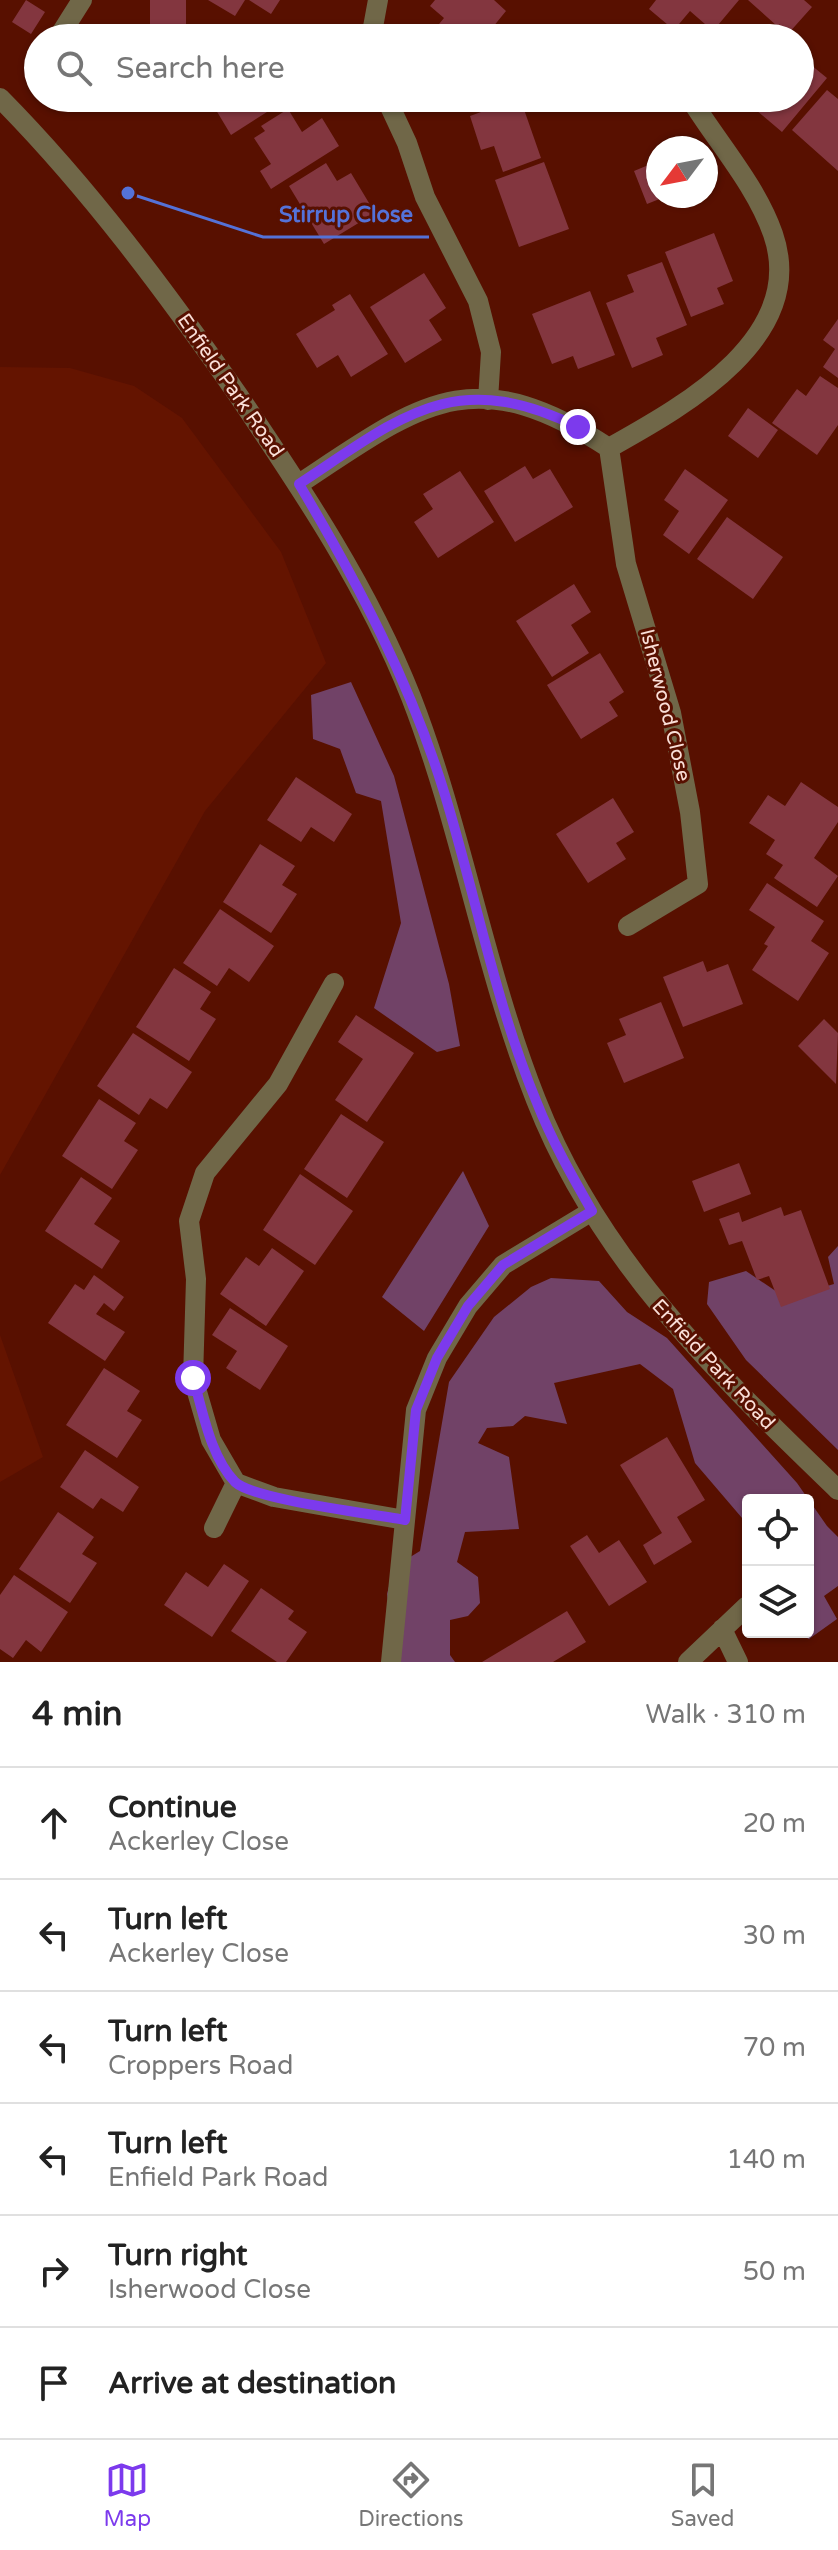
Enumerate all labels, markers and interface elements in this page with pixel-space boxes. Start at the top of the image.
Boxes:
search box [24,24,814,112]
icon: search [52,46,96,90]
text: Search here [116,50,285,87]
north arrow [646,136,718,208]
callout: Stirrup Close [263,191,429,237]
text: Stirrup Close [279,202,413,228]
street label: Enfield Park Road [172,309,289,462]
route end [560,409,596,445]
street label: Isherwood Close [635,627,696,784]
street label: Enfield Park Road [647,1294,780,1435]
route start [175,1360,211,1396]
map controls [742,1494,814,1638]
button: locate [742,1494,814,1566]
button: layers [742,1566,814,1638]
text: 4 min [32,1694,123,1735]
text: Walk · 310 m [646,1699,806,1730]
text: Continue [108,1789,237,1826]
icon: ahead [32,1801,76,1845]
text: 20 m [743,1808,806,1839]
text: Ackerley Close [108,1826,289,1857]
text: Turn left [108,1901,227,1938]
icon: left [32,1913,76,1957]
text: 30 m [743,1920,806,1951]
text: Ackerley Close [108,1938,289,1969]
text: Turn left [108,2013,227,2050]
icon: left [32,2025,76,2069]
text: 70 m [743,2032,806,2063]
text: Croppers Road [108,2050,293,2081]
text: Turn left [108,2125,227,2162]
icon: left [32,2137,76,2181]
text: 140 m [726,2144,806,2175]
text: Enfield Park Road [108,2162,328,2193]
text: Turn right [108,2237,248,2274]
icon: right [32,2249,76,2293]
text: 50 m [743,2256,806,2287]
text: Isherwood Close [108,2274,311,2305]
icon: arrive [32,2361,76,2405]
text: Arrive at destination [108,2365,396,2402]
tab: Map [104,2458,151,2532]
tab: Directions [358,2458,464,2532]
tab: Saved [671,2458,734,2532]

